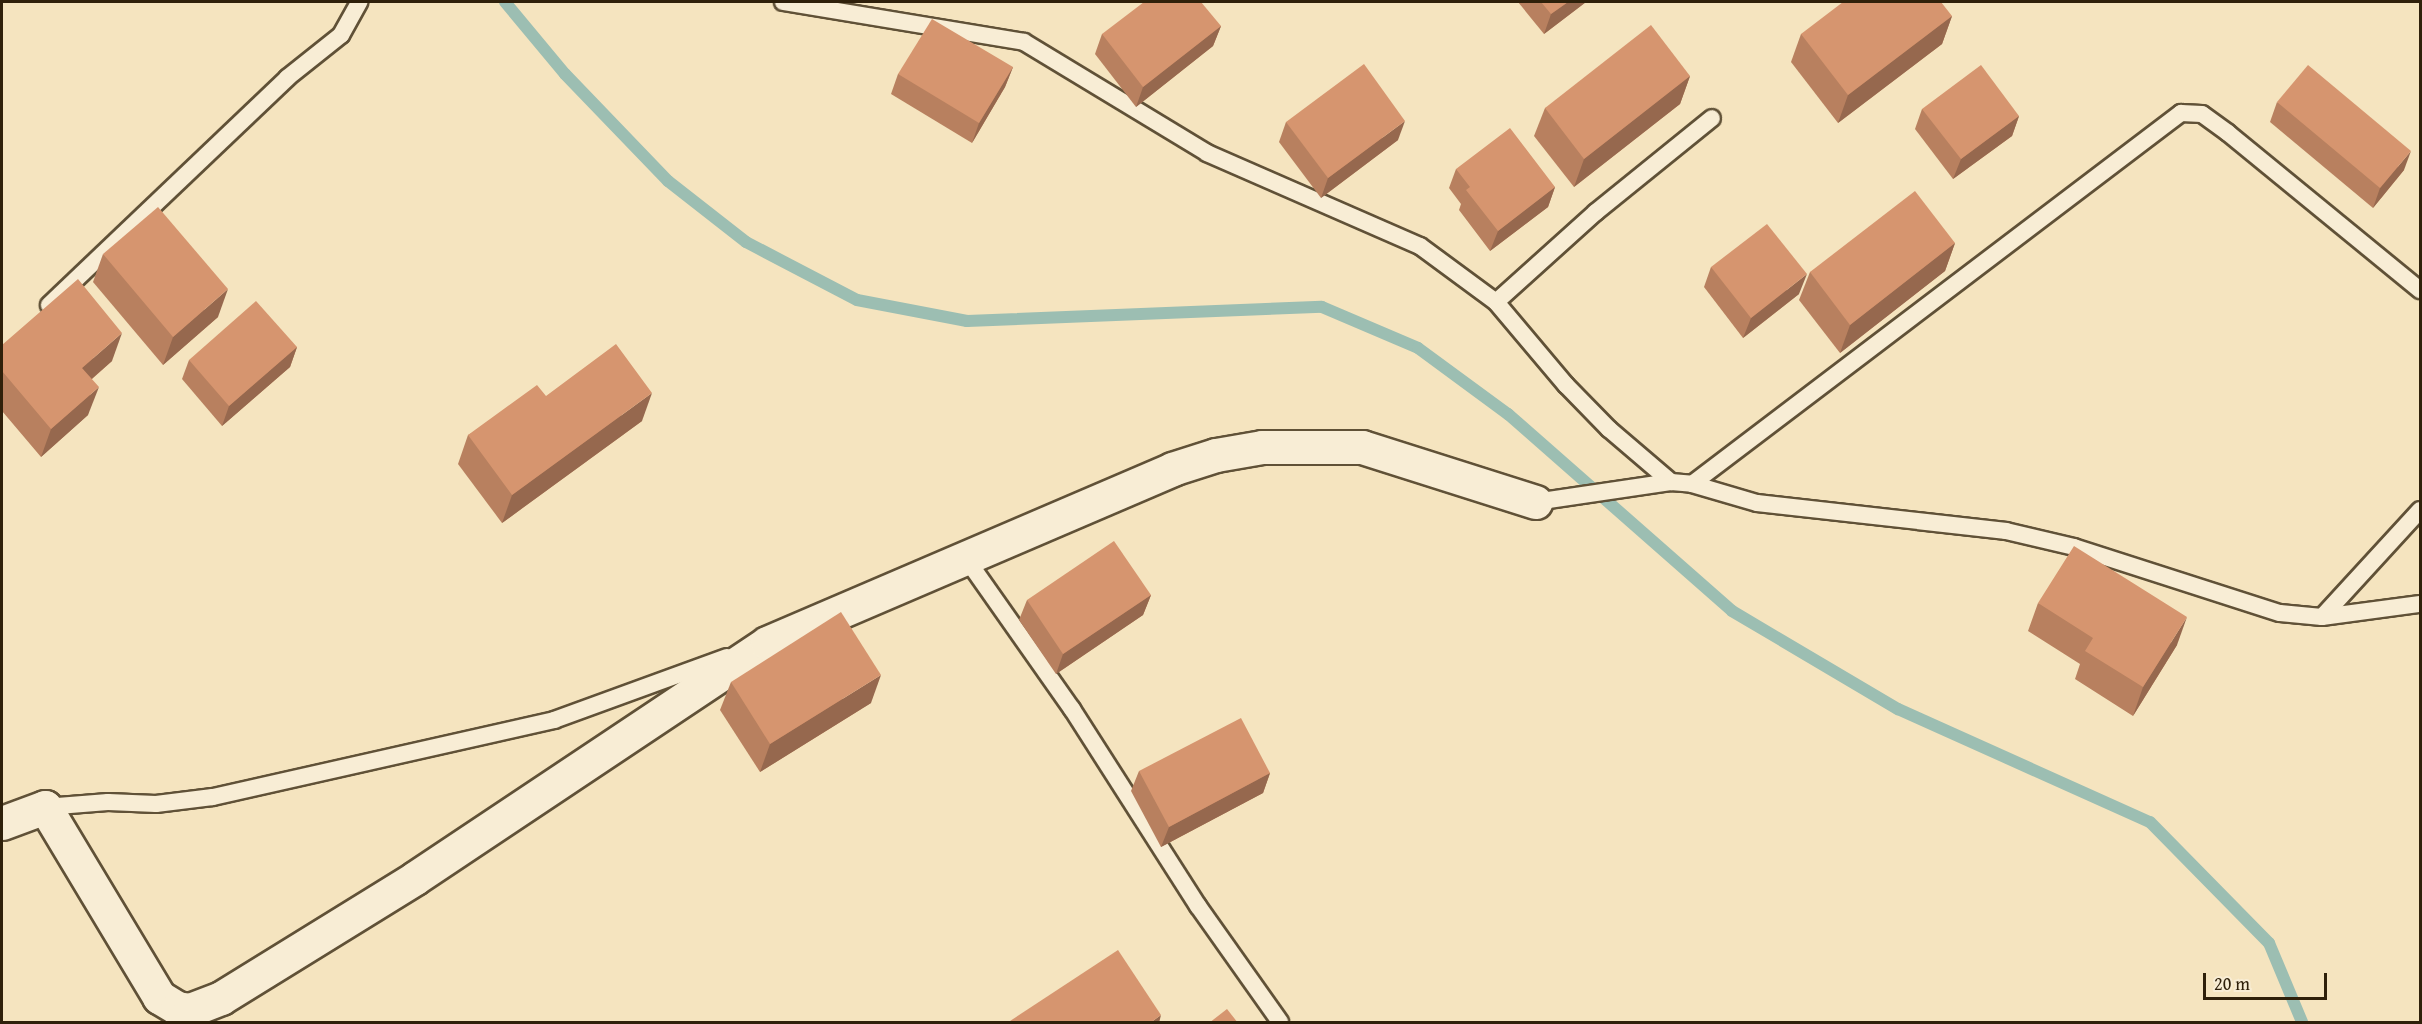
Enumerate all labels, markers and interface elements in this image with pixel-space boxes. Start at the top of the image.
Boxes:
scale bar [2206,961,2330,999]
text: 20 m [2214,970,2250,997]

